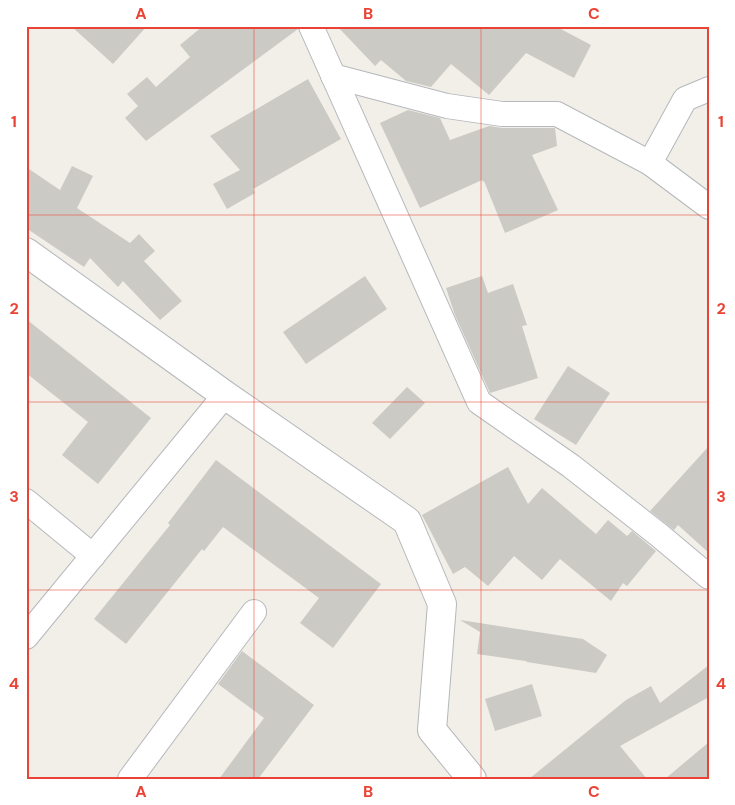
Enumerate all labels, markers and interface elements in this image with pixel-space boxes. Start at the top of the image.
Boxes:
text: A [135,3,147,24]
text: B [363,3,373,24]
text: C [588,3,600,24]
text: 1 [11,111,17,132]
text: 1 [718,111,724,132]
text: 2 [9,298,19,319]
text: 2 [716,298,726,319]
text: 3 [9,486,19,507]
text: 3 [716,486,726,507]
text: 4 [9,673,19,694]
text: 4 [716,673,726,694]
text: A [135,781,147,802]
text: B [363,781,373,802]
text: C [588,781,600,802]

